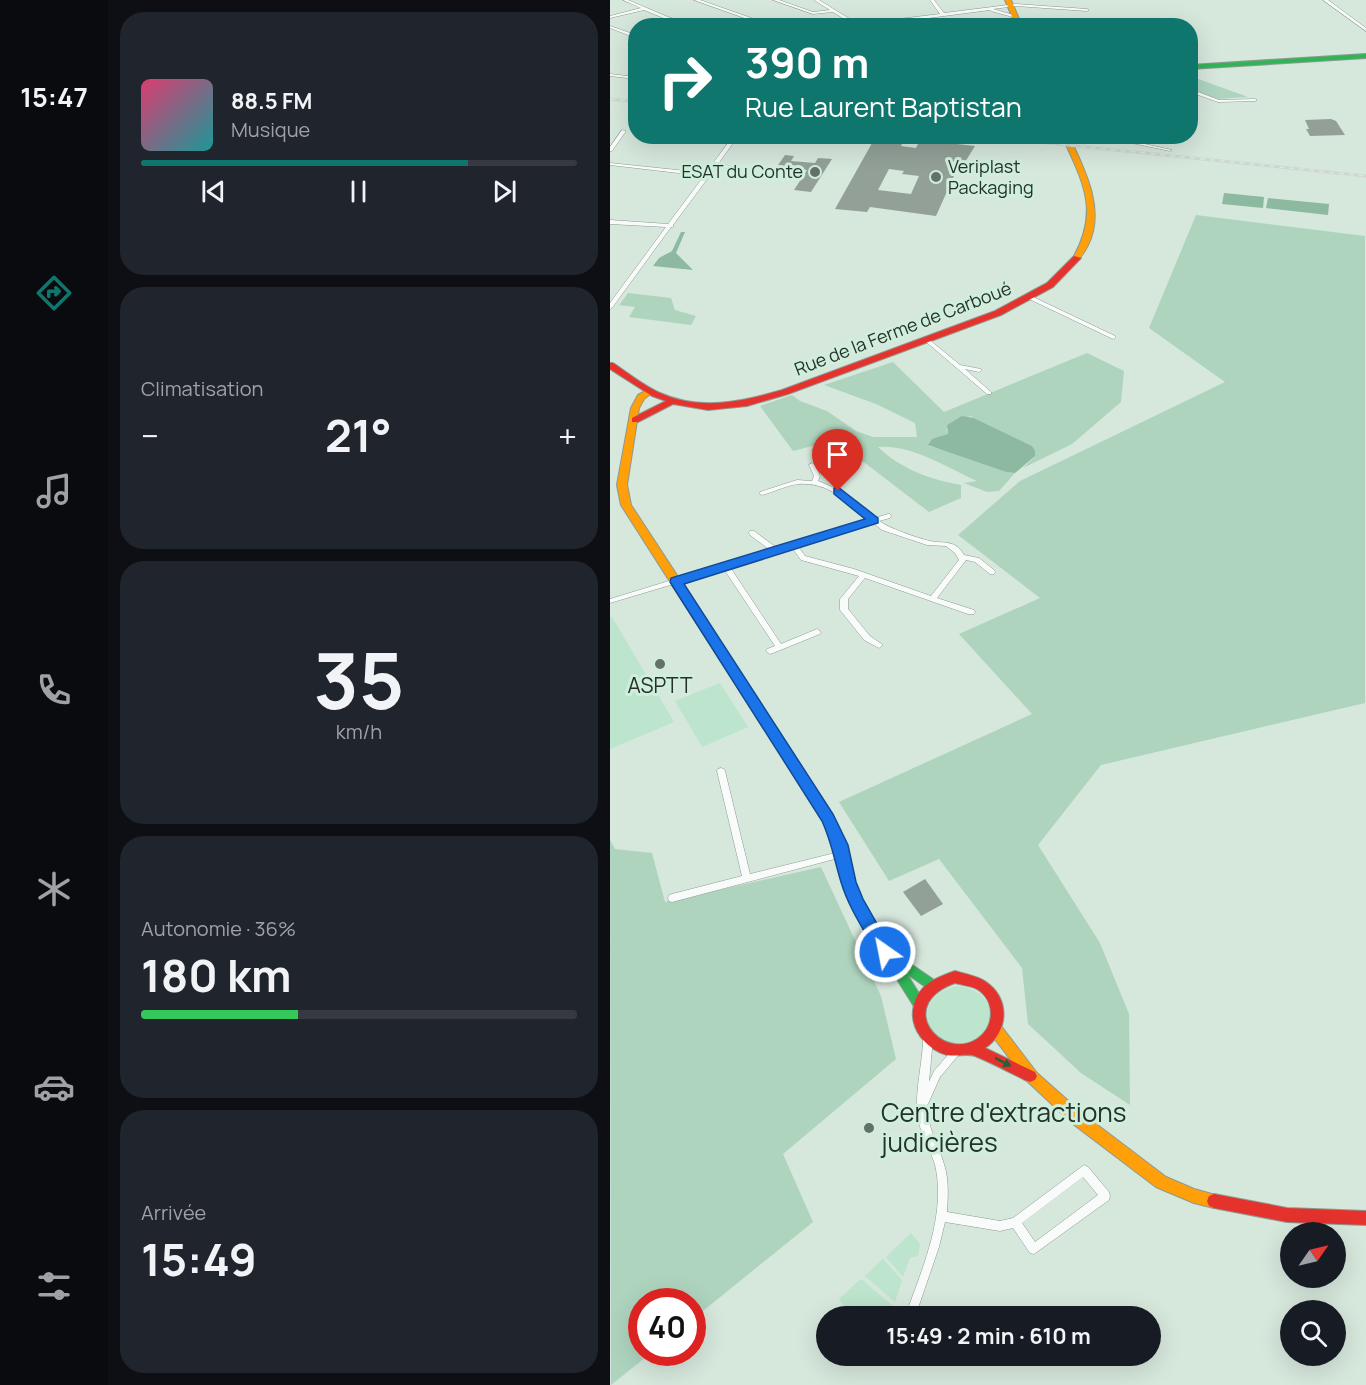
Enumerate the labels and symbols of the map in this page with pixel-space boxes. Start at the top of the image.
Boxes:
place label: Veriplast Packaging [948,154,1034,199]
place label: ESAT du Conte [681,159,803,183]
marker: ESAT du Conte [808,165,822,179]
marker: Veriplast Packaging [929,170,943,184]
street label: Rue de la Ferme de Carboué [791,276,1015,381]
pin [812,429,863,491]
marker: ASPTT [653,657,667,671]
place label: ASPTT [628,671,693,699]
position arrow [853,920,917,984]
one-way arrow [995,1057,1012,1067]
place label: Centre d'extractions judicières [880,1094,1126,1160]
marker: Centre d'extractions judicières [862,1121,876,1135]
north arrow [1280,1222,1346,1288]
speed limit sign: 40 [628,1288,706,1366]

